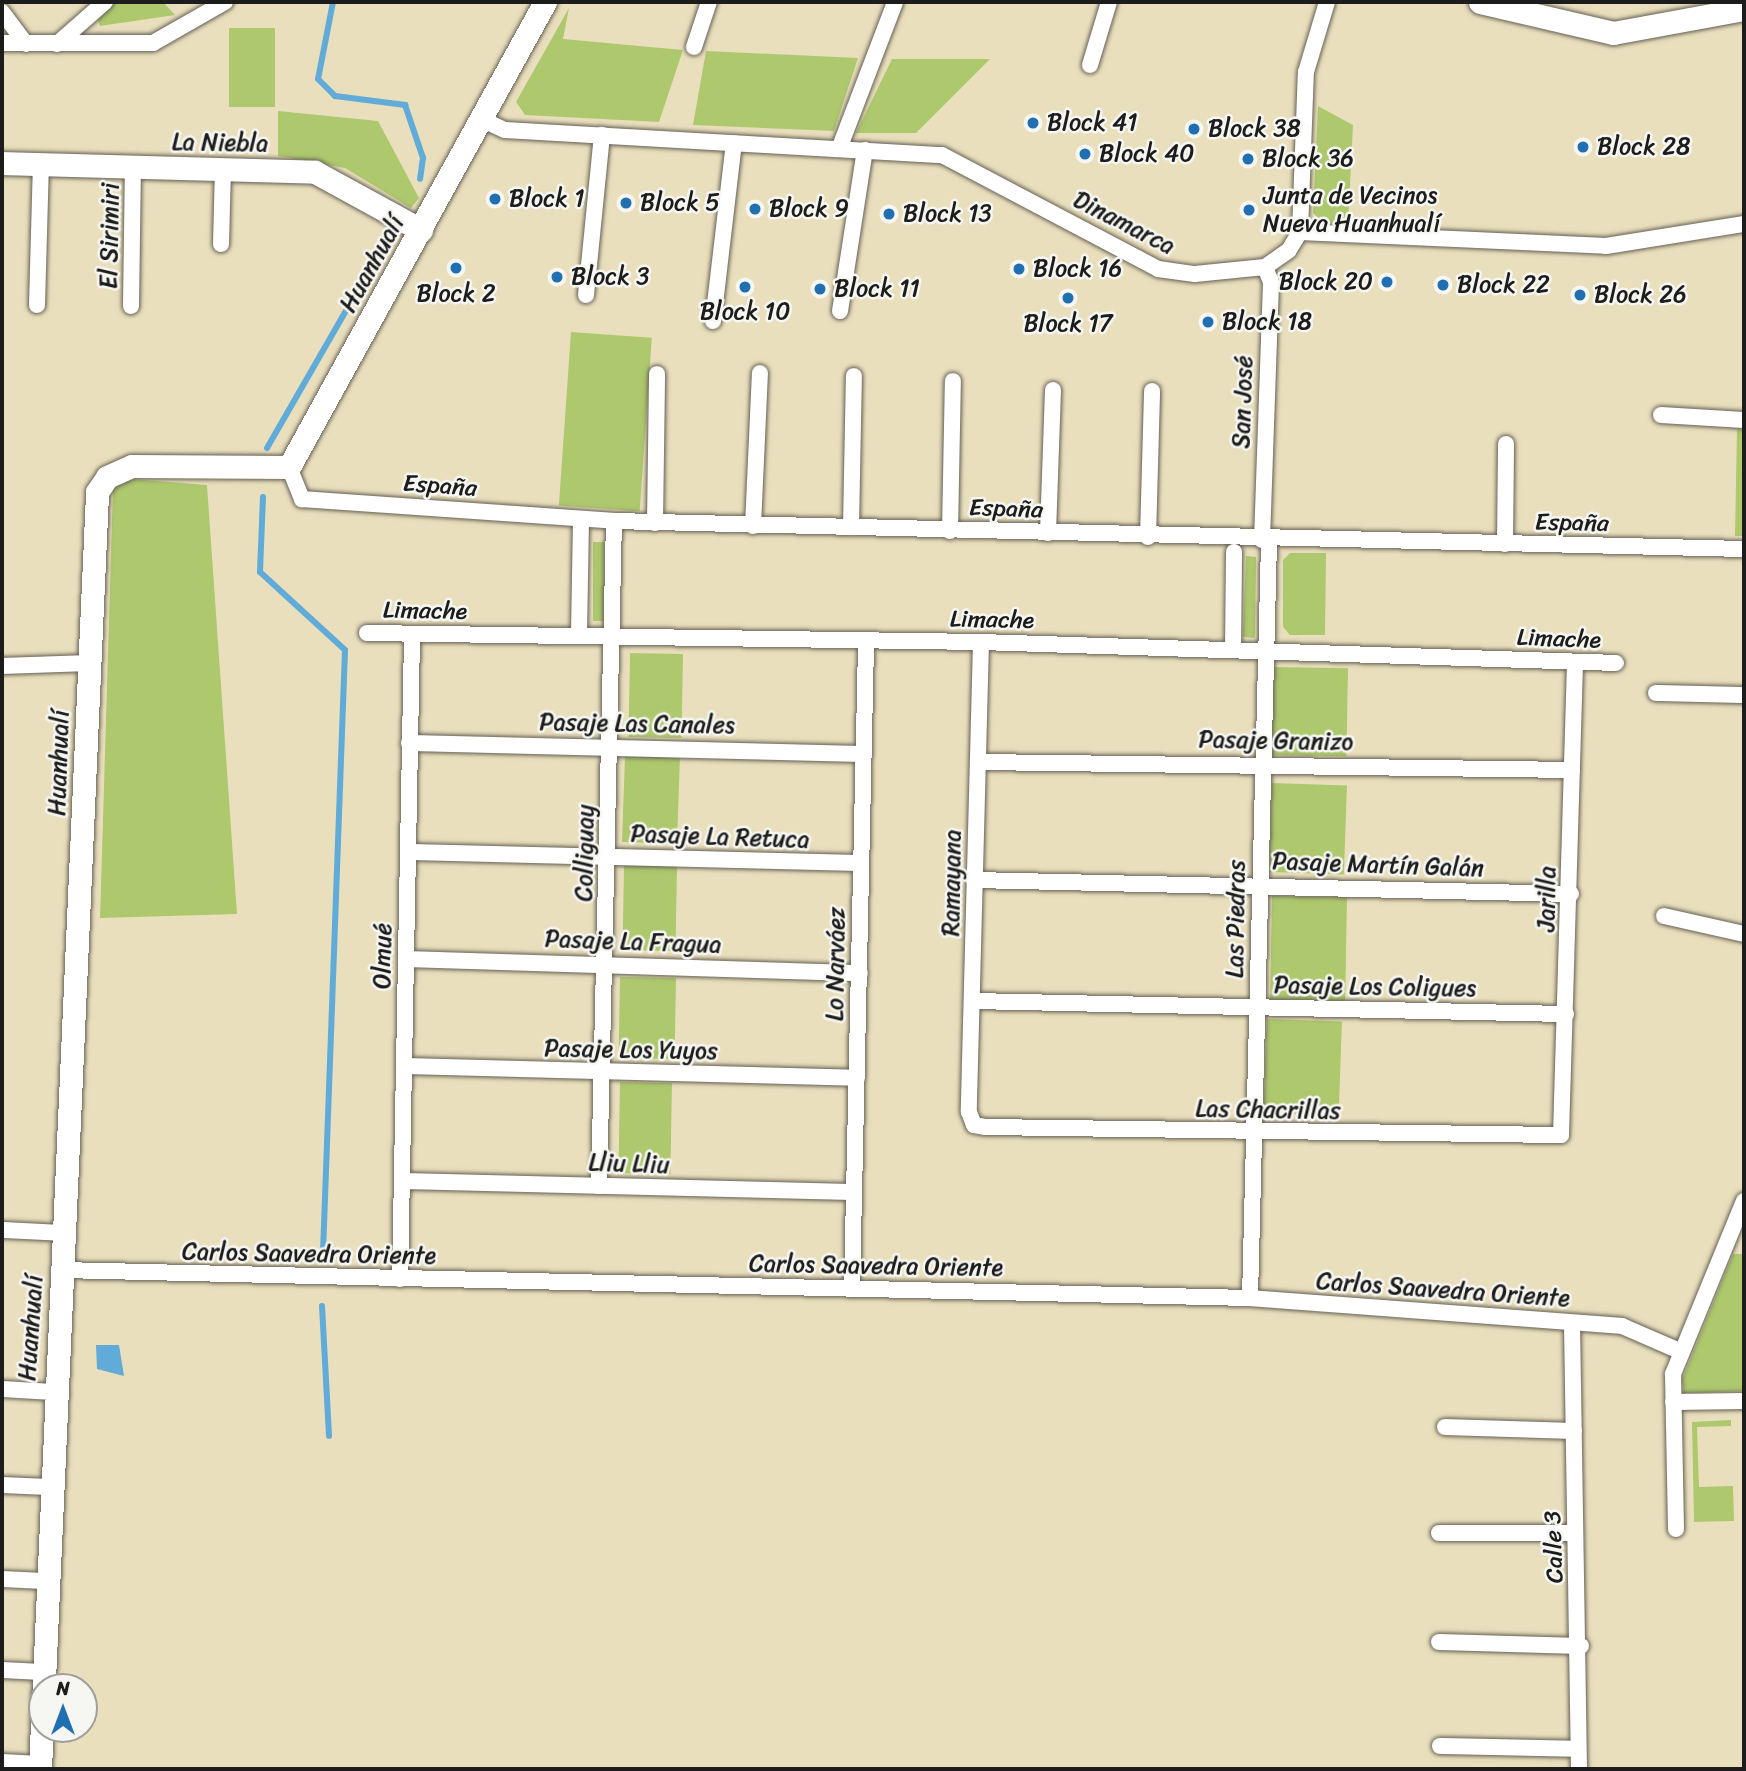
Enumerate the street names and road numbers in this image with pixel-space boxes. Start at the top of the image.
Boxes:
street label: La Niebla [171,128,269,158]
street label: El Sirimiri [95,183,125,289]
street label: Dinamarca [1068,185,1180,261]
street label: Huanhualí [334,211,410,317]
street label: San José [1227,355,1259,449]
street label: España [402,469,478,503]
street label: España [968,493,1044,525]
street label: España [1535,508,1609,538]
street label: Limache [383,596,467,626]
street label: Limache [950,605,1034,635]
street label: Limache [1516,623,1602,655]
street label: Pasaje Las Canales [539,708,735,740]
street label: Huanhualí [43,710,75,816]
street label: Pasaje Granizo [1198,725,1354,757]
street label: Colliguay [570,804,600,902]
street label: Pasaje La Retuca [630,819,810,855]
street label: Ramayana [937,829,967,937]
street label: Pasaje Martín Galán [1272,847,1484,883]
street label: Las Piedras [1221,860,1251,978]
street label: Jarilla [1532,866,1562,932]
street label: Lo Narváez [821,906,851,1022]
street label: Olmué [368,923,398,989]
street label: Pasaje La Fragua [544,925,722,959]
street label: Pasaje Los Coligues [1273,971,1477,1003]
street label: Pasaje Los Yuyos [543,1034,719,1066]
street label: Las Chacrillas [1196,1094,1340,1126]
street label: Lliu Lliu [588,1148,670,1180]
street label: Carlos Saavedra Oriente [182,1237,436,1271]
street label: Carlos Saavedra Oriente [749,1249,1003,1283]
street label: Carlos Saavedra Oriente [1316,1267,1570,1313]
street label: Huanhualí [13,1274,49,1382]
street label: Calle 3 [1538,1510,1570,1584]

